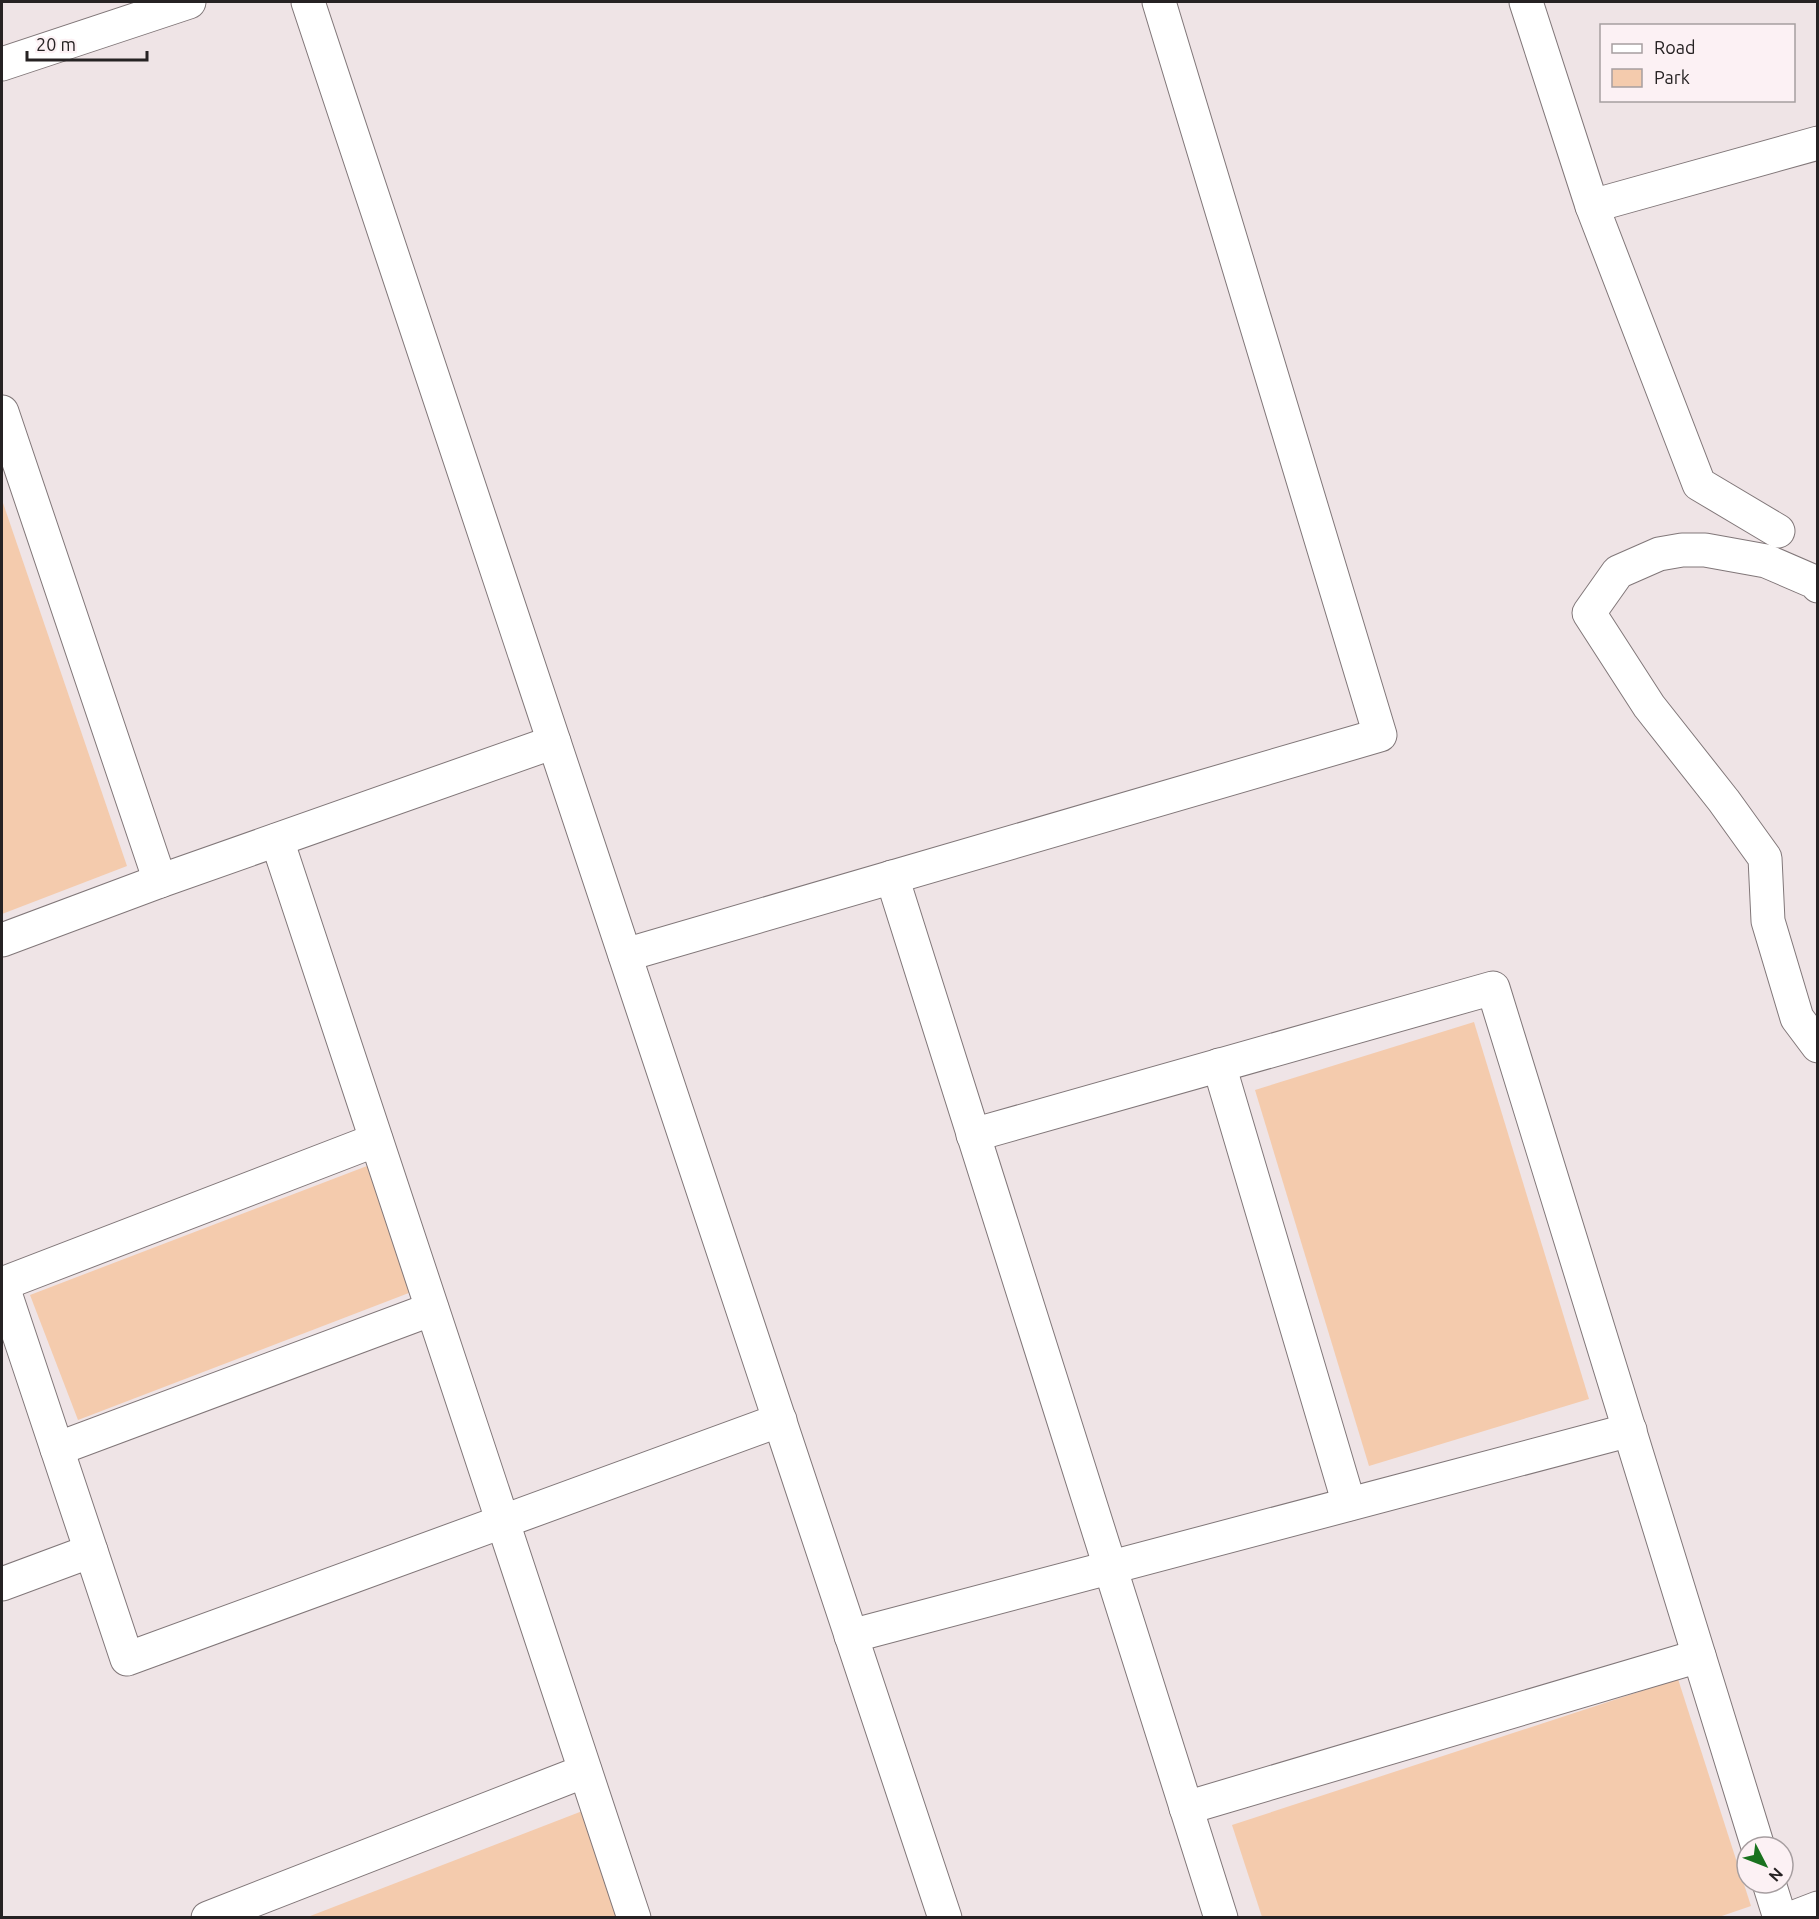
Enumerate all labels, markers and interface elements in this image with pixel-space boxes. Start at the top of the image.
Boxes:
scale bar [27,24,147,62]
legend [1600,24,1795,102]
text: 20 m [36,34,76,54]
text: Road [1654,37,1696,57]
text: Park [1654,67,1690,87]
north arrow [1735,1835,1795,1895]
text: N [1765,1865,1787,1885]

